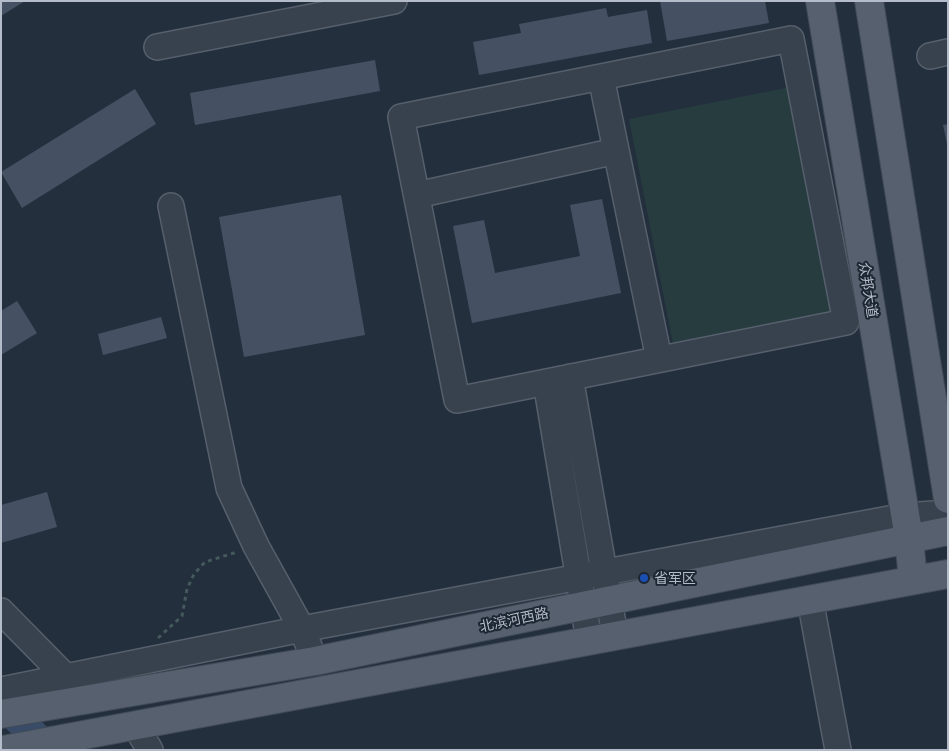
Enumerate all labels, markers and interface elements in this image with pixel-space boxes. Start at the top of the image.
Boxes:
street label: 众邦大道 [855,261,881,319]
place label: 省军区 [654,570,696,586]
marker: 省军区 [638,572,650,584]
street label: 北滨河西路 [478,605,550,635]

